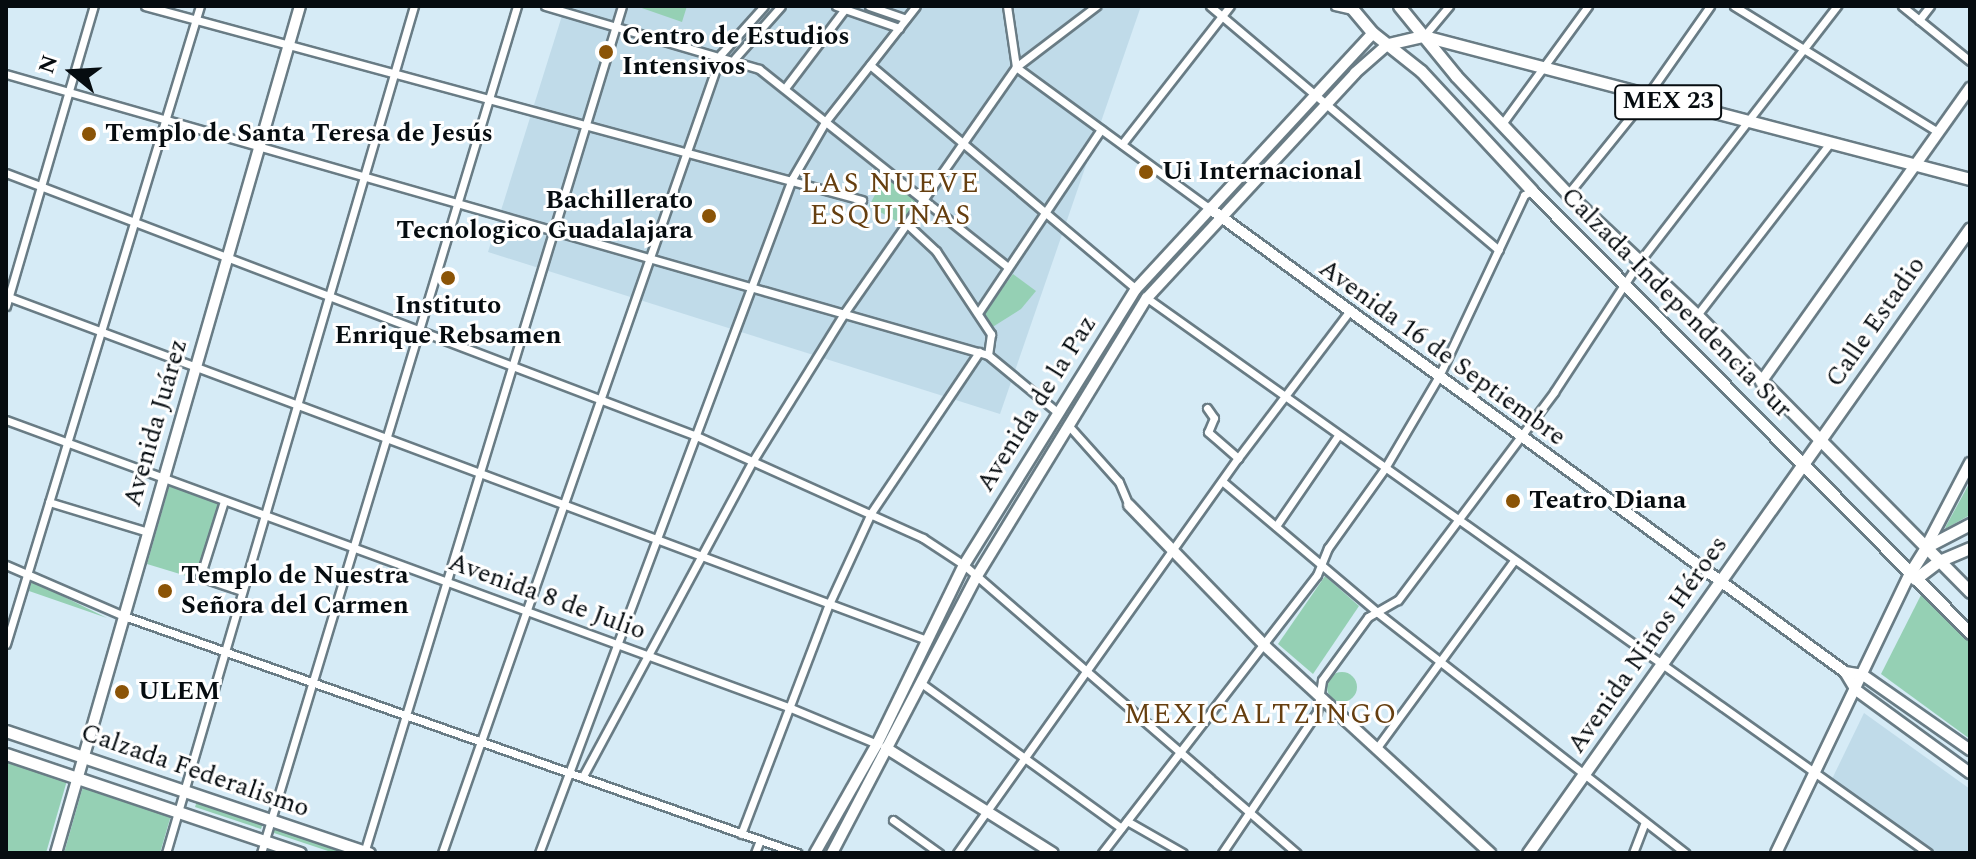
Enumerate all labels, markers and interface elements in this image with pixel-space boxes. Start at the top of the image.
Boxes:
place label: Centro de Estudios Intensivos [622,21,850,82]
north arrow [32,32,112,112]
marker: Centro de Estudios Intensivos [597,43,615,61]
text: N [30,51,67,78]
road number: MEX 23 [1614,82,1722,122]
place label: Templo de Santa Teresa de Jesús [105,118,493,150]
marker: Templo de Santa Teresa de Jesús [80,125,98,143]
place label: Ui Internacional [1162,156,1362,188]
marker: Ui Internacional [1137,163,1155,181]
district label: LAS NUEVE ESQUINAS [801,167,981,233]
street label: Calzada Independencia Sur [1554,181,1798,425]
place label: Bachillerato Tecnologico Guadalajara [396,185,693,246]
marker: Bachillerato Tecnologico Guadalajara [700,207,718,225]
street label: Calle Estadio [1820,251,1932,393]
street label: Avenida 16 de Septiembre [1312,253,1572,453]
marker: Instituto Enrique Rebsamen [439,269,457,287]
place label: Instituto Enrique Rebsamen [334,290,562,352]
street label: Avenida de la Paz [970,310,1104,498]
street label: Avenida Juárez [117,336,195,510]
place label: Teatro Diana [1529,485,1686,517]
marker: Teatro Diana [1504,492,1522,510]
street label: Avenida Niños Héroes [1561,530,1735,760]
street label: Avenida 8 de Julio [444,547,650,647]
place label: Templo de Nuestra Señora del Carmen [181,560,409,622]
marker: Templo de Nuestra Señora del Carmen [156,582,174,600]
place label: ULEM [138,676,220,708]
marker: ULEM [113,683,131,701]
district label: MEXICALTZINGO [1124,698,1398,732]
street label: Calzada Federalismo [77,717,313,825]

